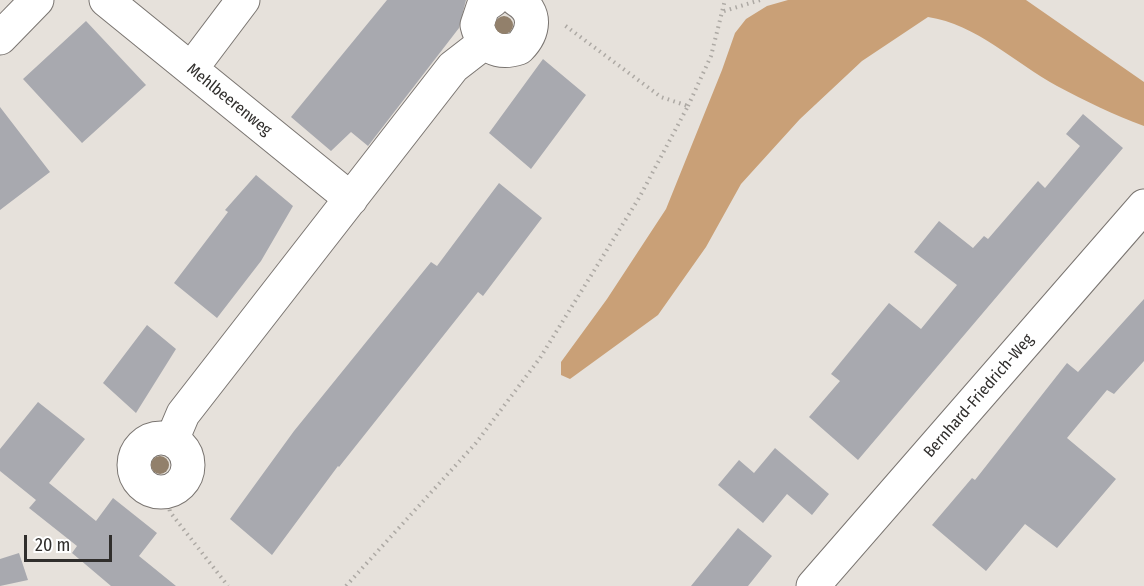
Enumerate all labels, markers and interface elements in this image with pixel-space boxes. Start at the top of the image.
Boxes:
street label: Mehlbeerenweg [183,60,275,140]
street label: Bernhard-Friedrich-Weg [920,330,1038,462]
scale bar [27,523,116,561]
text: 20 m [35,534,70,556]

